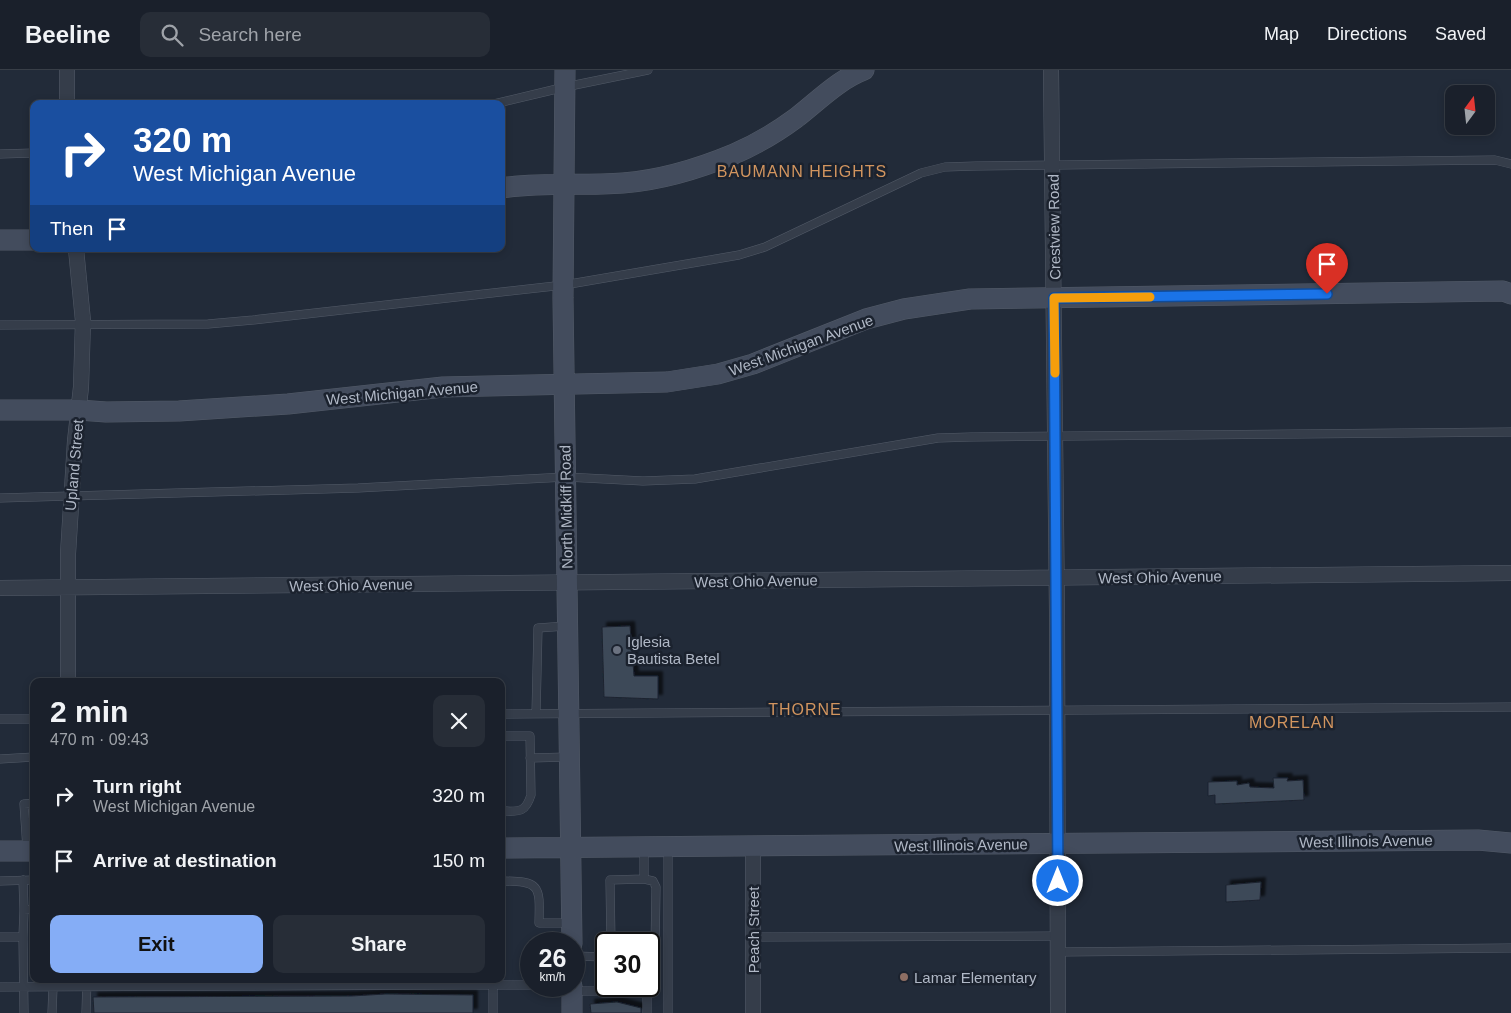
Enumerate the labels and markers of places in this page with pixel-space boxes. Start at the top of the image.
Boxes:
pin [1306,243,1348,294]
place label: Iglesia Bautista Betel [627,633,720,667]
marker: Iglesia Bautista Betel [611,644,623,656]
place label: Lamar Elementary [914,969,1037,986]
marker: Lamar Elementary [898,971,910,983]

